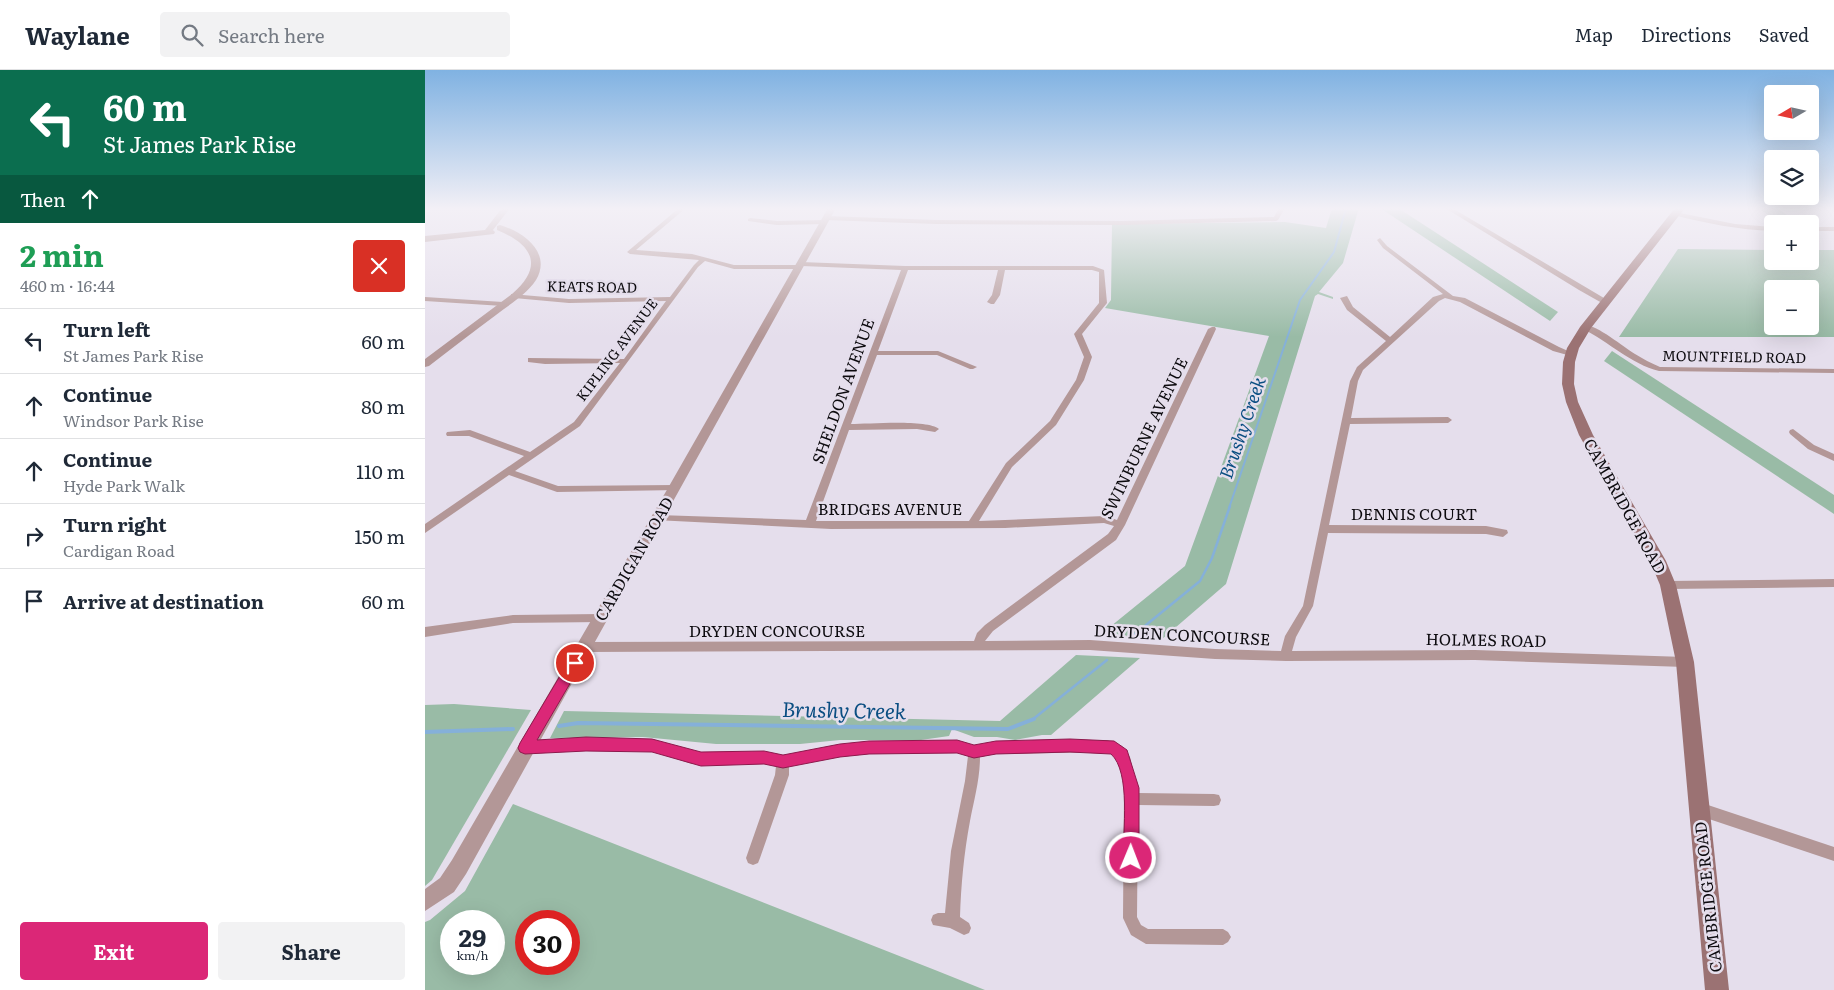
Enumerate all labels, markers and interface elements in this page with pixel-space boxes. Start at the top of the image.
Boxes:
search box [160,12,510,57]
text: Waylane [25,17,130,52]
icon: search [178,21,206,49]
text: Search here [218,21,325,49]
text: Map [1575,21,1613,48]
text: Directions [1641,21,1731,48]
text: Saved [1759,21,1809,48]
text: 60 m [103,80,187,132]
north arrow [1764,85,1819,140]
map controls [1764,85,1819,335]
icon: left [20,90,85,155]
text: St James Park Rise [103,127,296,160]
button: layers [1764,150,1819,205]
text: Then [20,185,66,213]
icon: ahead [76,185,104,213]
button: + [1764,215,1819,270]
text: 2 min [20,232,104,276]
button: close [353,240,405,292]
text: 460 m · 16:44 [20,273,115,297]
street label: KEATS ROAD [547,275,638,297]
button: − [1764,280,1819,335]
street label: KIPLING AVENUE [571,294,662,405]
text: Turn left [63,315,150,343]
street label: SHELDON AVENUE [805,315,879,467]
icon: left [20,327,48,355]
text: 60 m [362,327,405,355]
text: St James Park Rise [63,343,203,367]
street label: MOUNTFIELD ROAD [1662,345,1806,367]
street label: SWINBURNE AVENUE [1093,353,1193,522]
water label: Brushy Creek [1211,373,1272,482]
text: Continue [63,380,152,408]
icon: ahead [20,392,48,420]
text: 80 m [361,392,405,420]
text: Windsor Park Rise [63,408,204,432]
street label: CAMBRIDGE ROAD [1579,433,1673,578]
text: Continue [63,445,152,473]
icon: ahead [20,457,48,485]
text: 110 m [356,457,405,485]
text: Hyde Park Walk [63,473,185,497]
street label: CARDIGAN ROAD [588,492,678,625]
street label: BRIDGES AVENUE [818,496,962,520]
street label: DENNIS COURT [1351,501,1478,525]
text: Turn right [63,510,167,538]
icon: right [20,522,48,550]
text: 150 m [354,522,405,550]
text: Cardigan Road [63,538,175,562]
icon: arrive [20,587,48,615]
text: Arrive at destination [63,587,264,615]
text: 60 m [362,587,405,615]
street label: DRYDEN CONCOURSE [1093,617,1271,651]
street label: DRYDEN CONCOURSE [689,618,865,642]
street label: HOLMES ROAD [1425,626,1547,652]
pin [554,642,596,684]
icon: arrive [561,649,589,677]
water label: Brushy Creek [782,692,907,725]
street label: CAMBRIDGE ROAD [1687,821,1727,974]
position arrow [1104,831,1156,883]
speed limit sign: 30 [515,910,580,975]
text: 29 [459,918,486,955]
button: Exit [20,922,208,980]
button: Share [218,922,405,980]
text: km/h [457,946,488,964]

